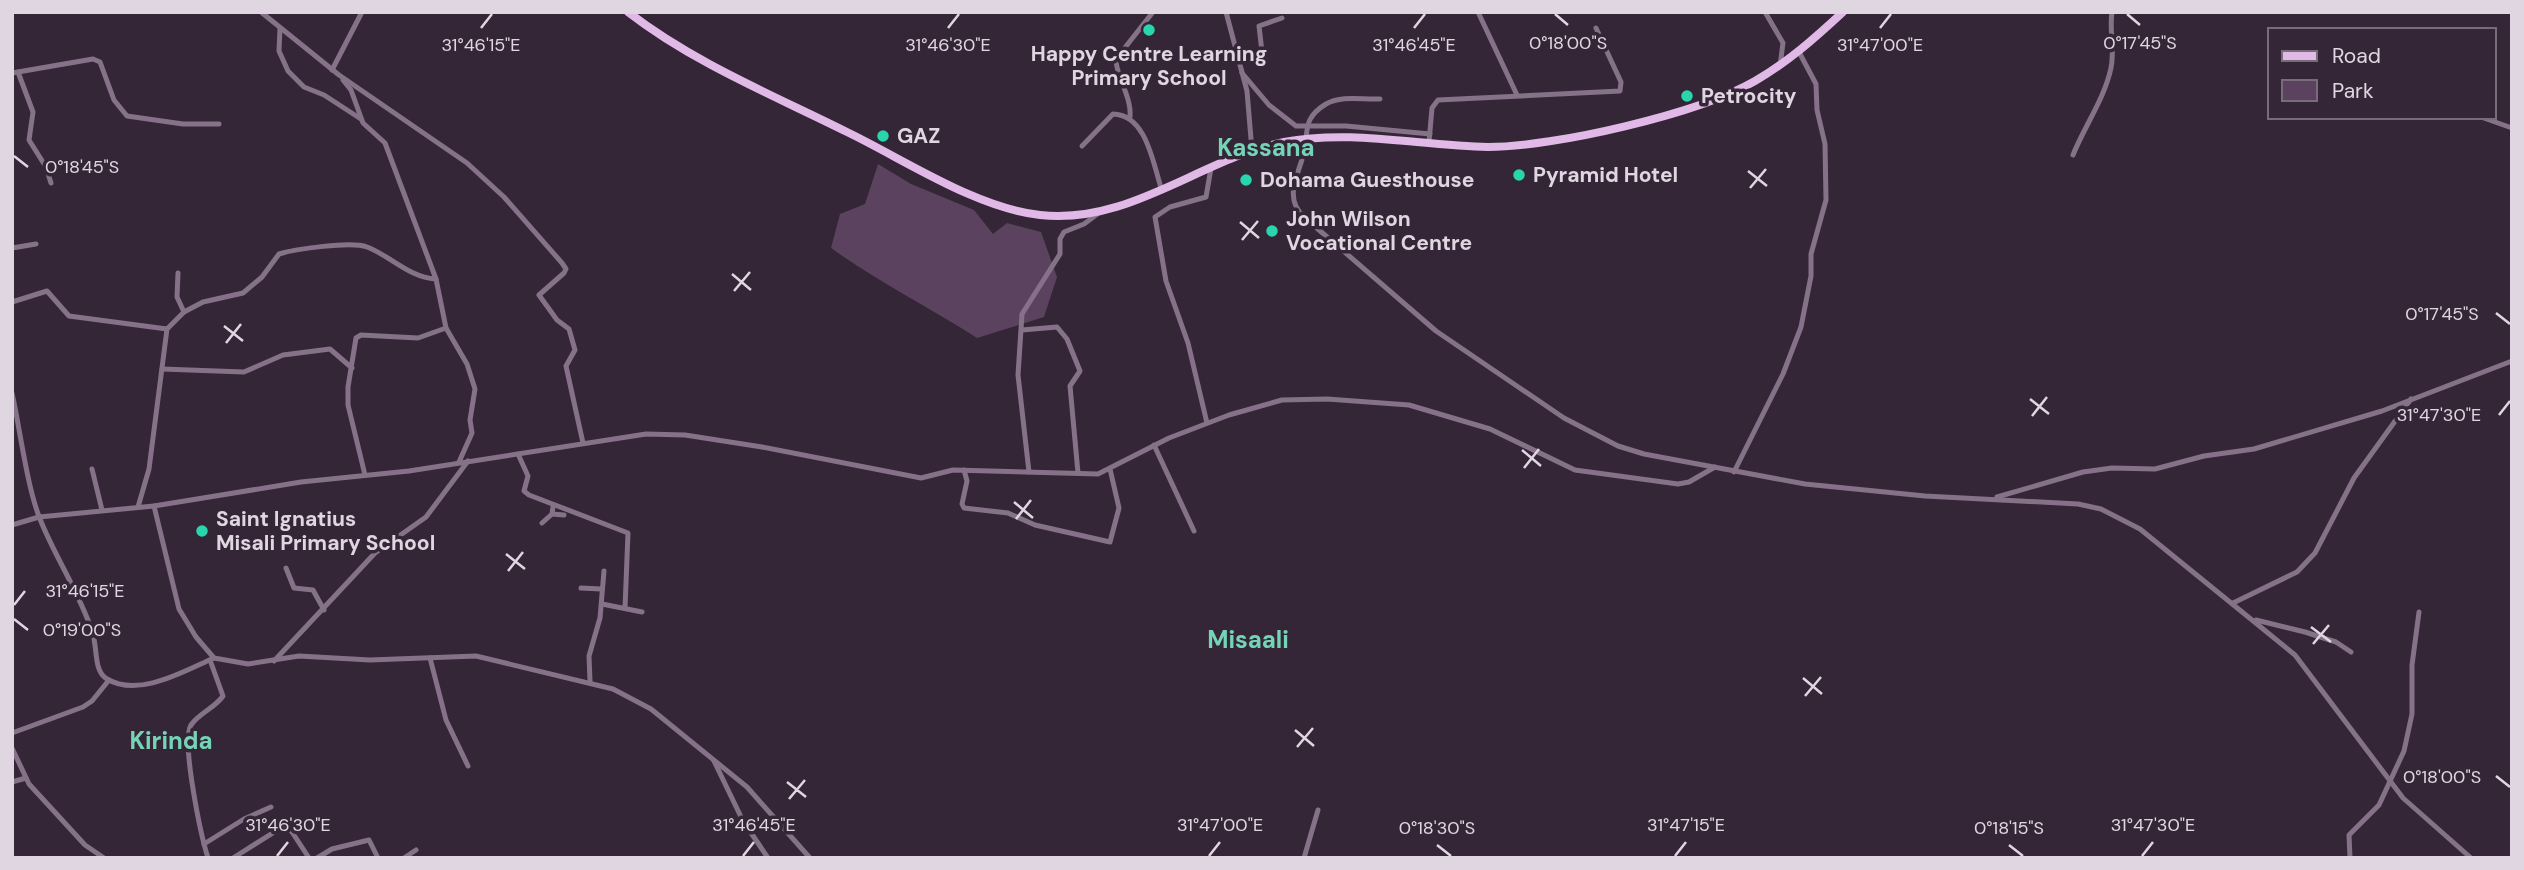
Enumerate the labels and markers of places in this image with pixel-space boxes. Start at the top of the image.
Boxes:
marker: Happy Centre Learning Primary School [1141,22,1157,38]
place label: Happy Centre Learning Primary School [1031,40,1267,92]
place label: Petrocity [1701,82,1797,110]
marker: Petrocity [1679,88,1695,104]
place label: GAZ [897,122,940,150]
marker: GAZ [875,128,891,144]
place label: Pyramid Hotel [1533,161,1678,189]
place label: Dohama Guesthouse [1260,166,1474,194]
marker: Pyramid Hotel [1511,167,1527,183]
marker: Dohama Guesthouse [1238,172,1254,188]
place label: John Wilson Vocational Centre [1286,205,1472,257]
marker: John Wilson Vocational Centre [1264,223,1280,239]
place label: Saint Ignatius Misali Primary School [216,505,435,557]
marker: Saint Ignatius Misali Primary School [194,523,210,539]

